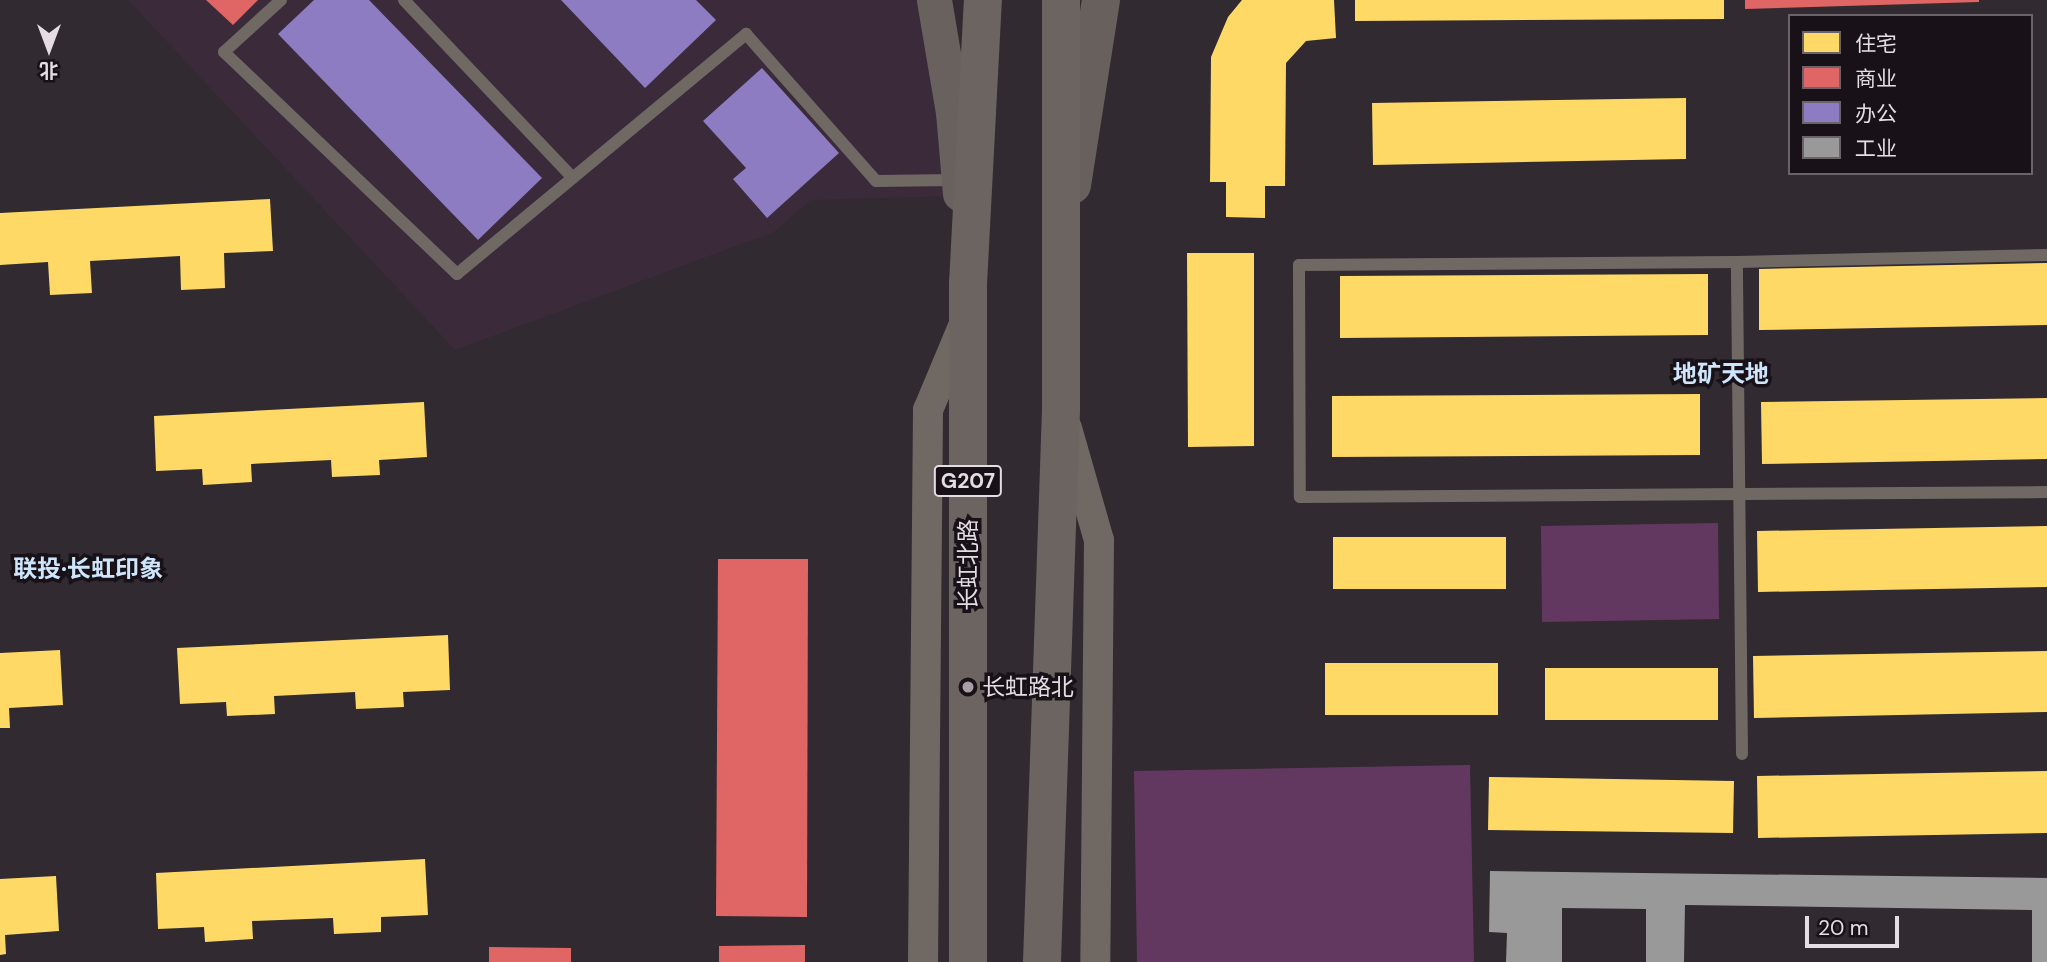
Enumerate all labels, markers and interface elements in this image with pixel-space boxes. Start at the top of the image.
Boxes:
north arrow [14,14,84,84]
legend [1788,14,2033,175]
text: 住宅 [1855,30,1897,58]
text: 北 [40,58,59,83]
text: 商业 [1855,65,1897,93]
text: 办公 [1855,100,1897,128]
text: 工业 [1855,135,1897,163]
district label: 地矿天地 [1673,360,1769,388]
road number: G207 [933,463,1003,498]
street label: 长虹北路 [954,519,982,611]
district label: 联投·长虹印象 [13,555,163,583]
place label: 长虹路北 [982,673,1074,701]
marker: 长虹路北 [960,679,976,695]
scale bar [1809,902,1904,946]
text: 20 m [1818,914,1869,942]

